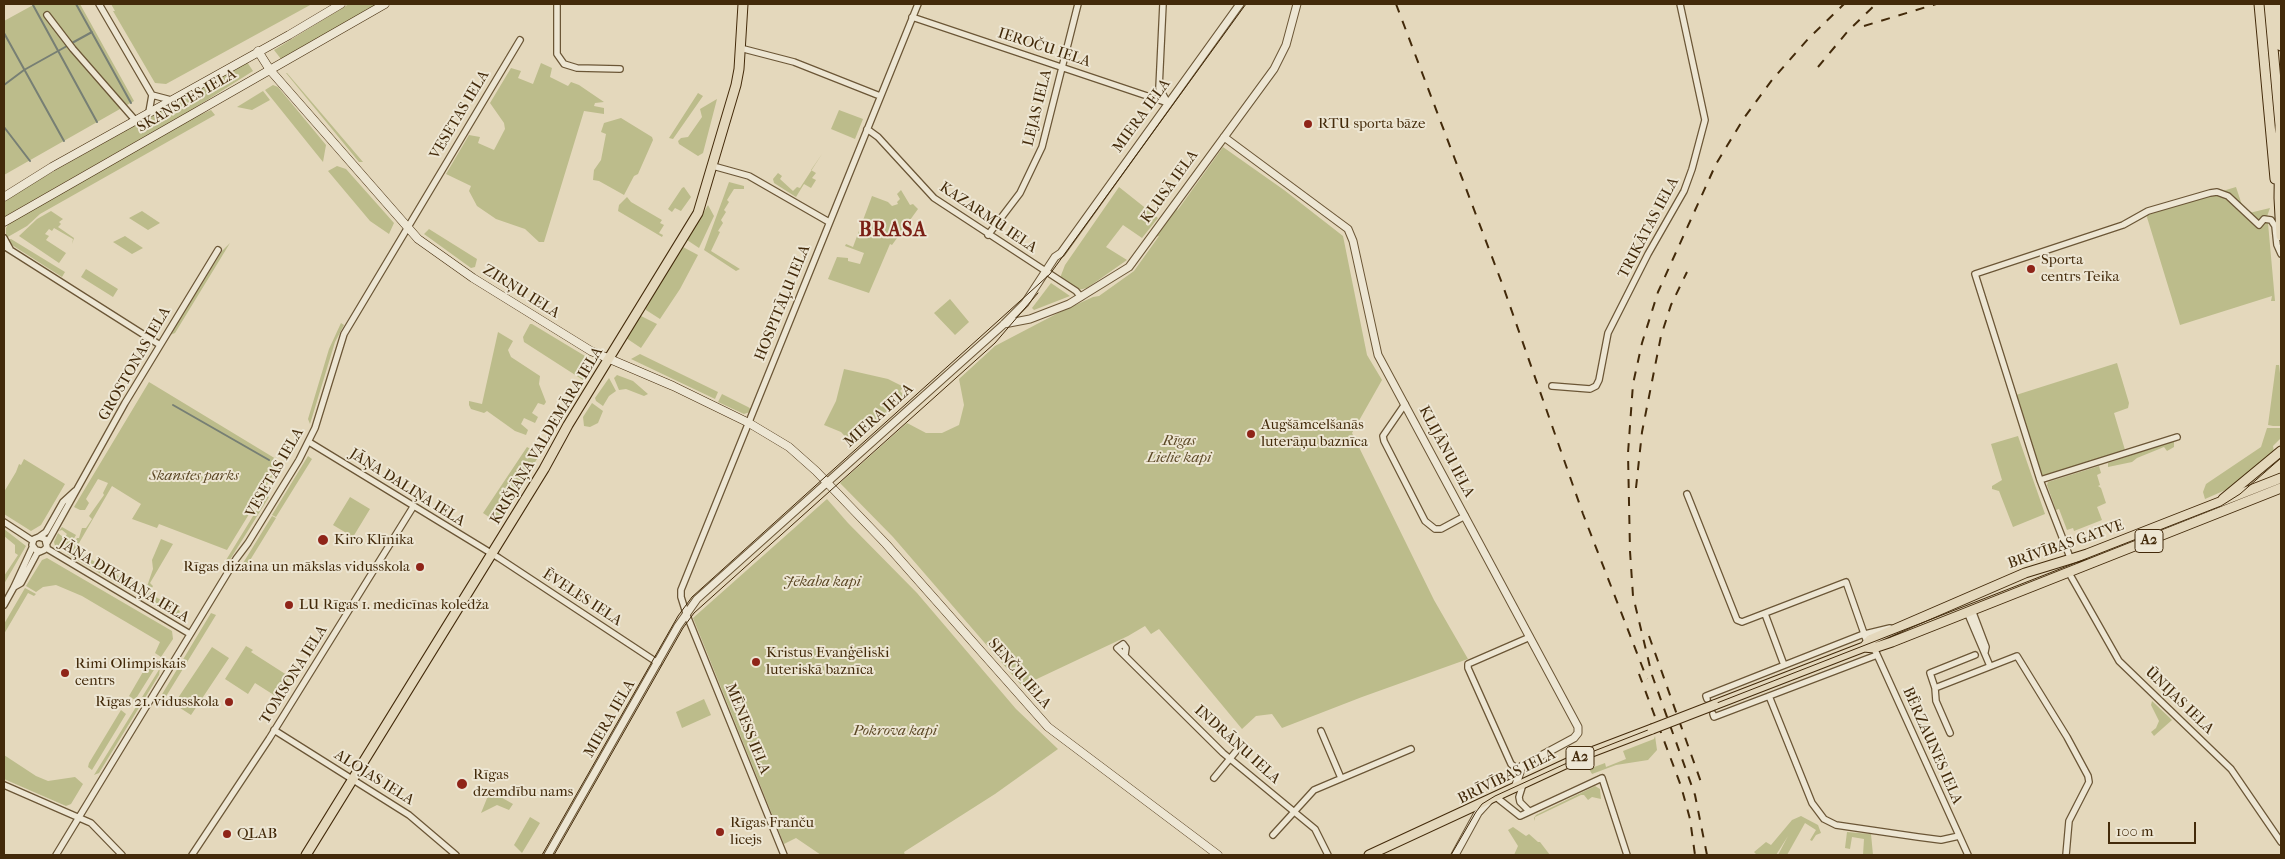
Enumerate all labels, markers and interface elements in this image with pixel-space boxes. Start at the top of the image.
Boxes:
street label: IEROČU IELA [995,25,1093,71]
street label: SKANSTES IELA [134,65,240,137]
street label: VESETAS IELA [426,67,494,163]
street label: LEJAS IELA [1020,68,1056,148]
street label: MIERA IELA [1109,76,1175,156]
place label: RTU sporta bāze [1318,115,1425,133]
marker: RTU sporta bāze [1302,118,1314,130]
street label: KLUSĀ IELA [1137,147,1203,227]
street label: TRIKĀTAS IELA [1615,175,1683,281]
street label: KAZARMU IELA [936,179,1040,257]
district label: BRASA [858,219,928,243]
street label: HOSPITĀĻU IELA [752,242,814,364]
place label: Sporta centrs Teika [2041,251,2119,286]
street label: ZIRŅU IELA [479,261,563,323]
marker: Sporta centrs Teika [2025,263,2037,275]
street label: GROSTONAS IELA [95,304,175,424]
street label: KRIŠJĀŅA VALDEMĀRA IELA [487,344,607,528]
street label: MIERA IELA [841,380,917,452]
street label: KLIJĀNU IELA [1414,403,1478,501]
place label: Augšāmcelšanās luterāņu baznīca [1261,416,1368,451]
street label: VESETAS IELA [242,425,308,521]
marker: Augšāmcelšanās luterāņu baznīca [1245,428,1257,440]
park label: Rīgas Lielie kapi [1147,432,1211,467]
street label: JĀŅA DALIŅA IELA [346,445,468,531]
park label: Skanstes parks [149,467,239,485]
street label: BRĪVĪBAS GATVE [2006,517,2126,573]
road number: A2 [2135,530,2163,552]
place label: Kiro Klīnika [334,531,414,549]
marker: Kiro Klīnika [316,533,330,547]
street label: JĀŅA DIKMAŅA IELA [56,535,192,627]
place label: Rīgas dizaina un mākslas vidusskola [183,558,410,576]
marker: Rīgas dizaina un mākslas vidusskola [414,561,426,573]
street label: ĒVELES IELA [539,566,625,630]
park label: Jēkaba kapi [783,573,861,591]
place label: LU Rīgas 1. medicīnas koledža [299,596,489,614]
marker: LU Rīgas 1. medicīnas koledža [283,599,295,611]
street label: TOMSONA IELA [256,622,332,728]
street label: SENČU IELA [984,635,1054,713]
place label: Kristus Evanģēliski luteriskā baznīca [766,644,889,679]
place label: Rimi Olimpiskais centrs [75,655,186,690]
marker: Kristus Evanģēliski luteriskā baznīca [750,656,762,668]
street label: ŪNIJAS IELA [2141,664,2217,738]
marker: Rimi Olimpiskais centrs [59,667,71,679]
street label: MIERA IELA [581,677,639,761]
street label: MĒNESS IELA [721,681,773,777]
street label: BĒRZAUNES IELA [1898,685,1966,807]
place label: Rīgas 21. vidusskola [95,693,219,711]
marker: Rīgas 21. vidusskola [223,696,235,708]
street label: INDRĀNU IELA [1190,702,1284,788]
park label: Pokrova kapi [853,722,937,740]
street label: ALOJAS IELA [331,746,417,810]
street label: BRĪVĪBAS IELA [1455,746,1559,808]
road number: A2 [1566,746,1594,770]
place label: Rīgas dzemdību nams [473,766,573,801]
marker: Rīgas dzemdību nams [455,777,469,791]
scale bar [2110,812,2198,844]
place label: Rīgas Franču licejs [730,814,814,849]
text: 100 m [2116,822,2154,840]
place label: QLAB [237,825,277,843]
marker: Rīgas Franču licejs [714,826,726,838]
marker: QLAB [221,828,233,840]

